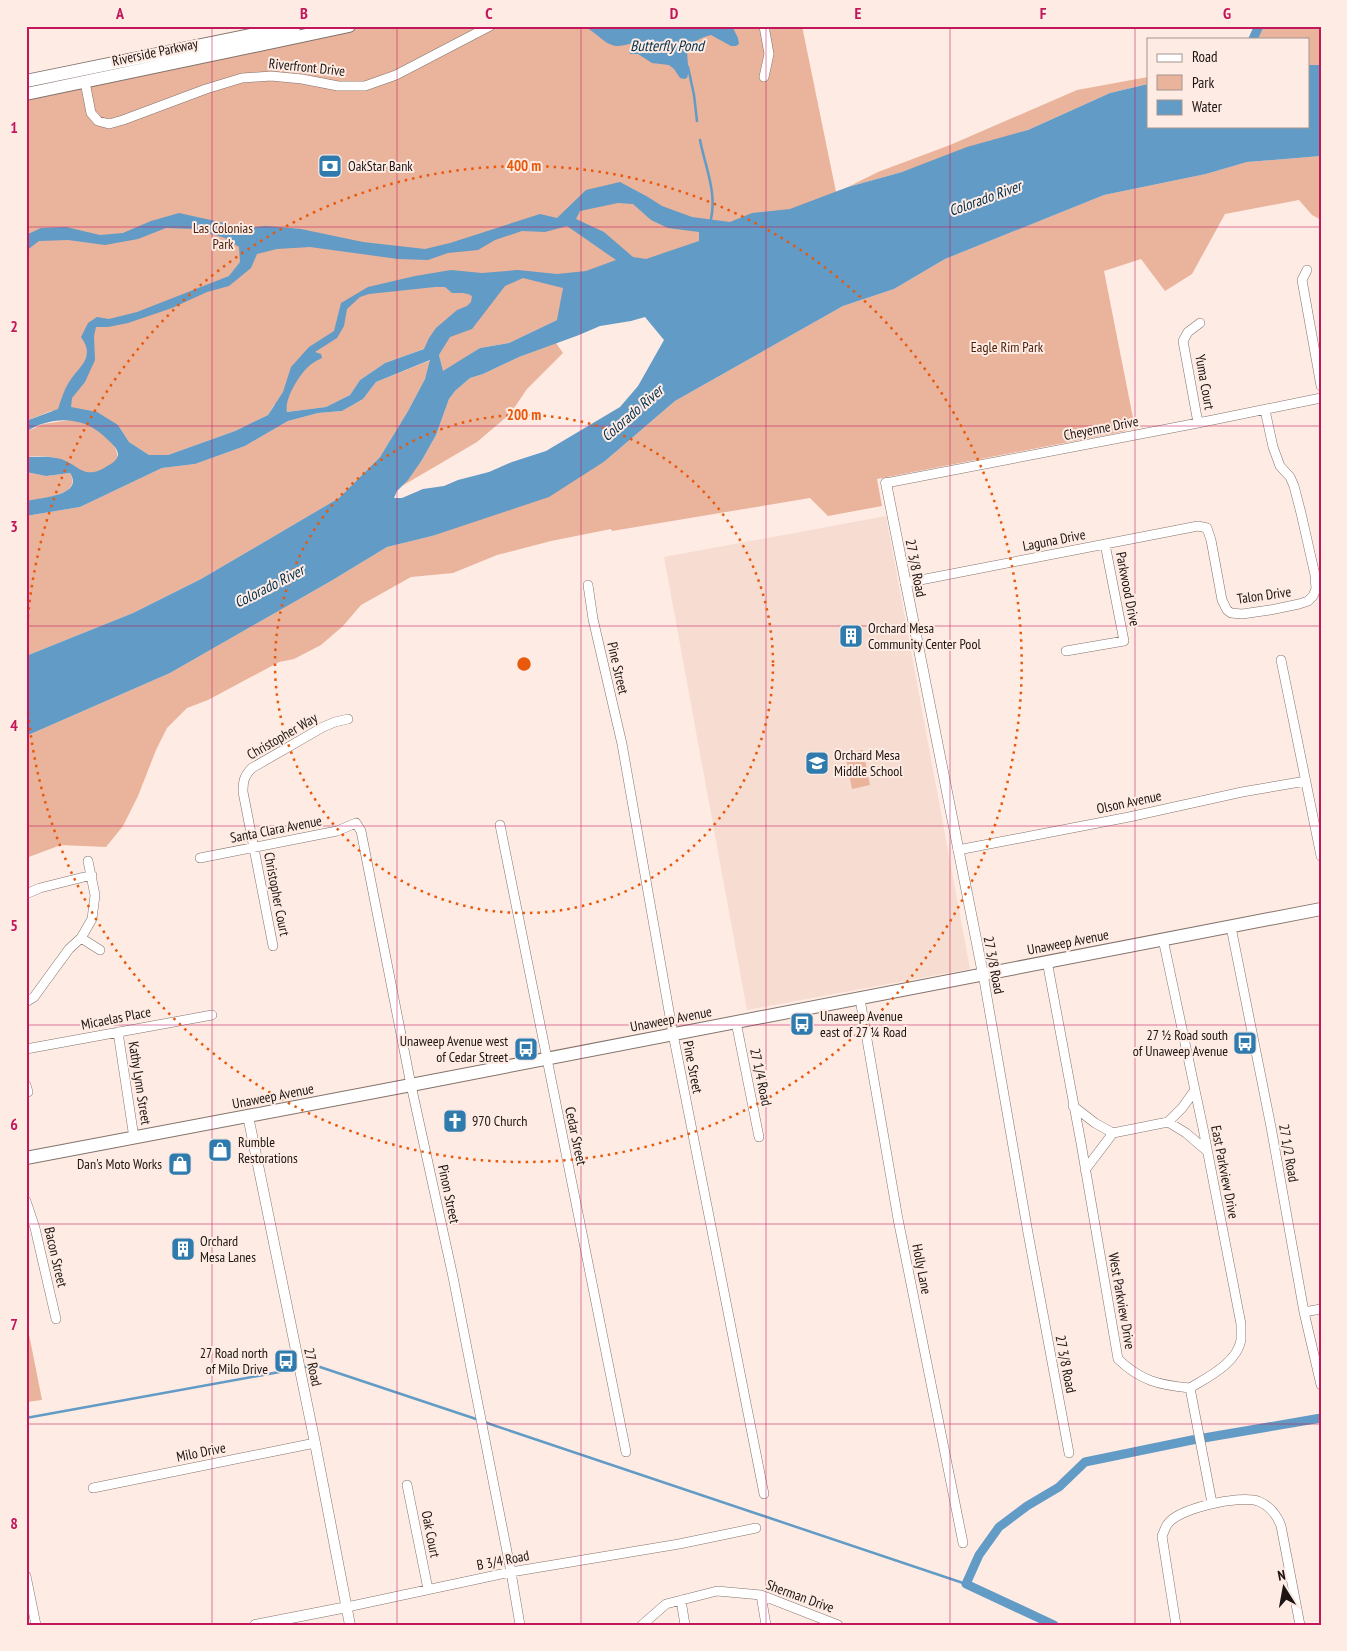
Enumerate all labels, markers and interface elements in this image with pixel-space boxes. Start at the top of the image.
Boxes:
text: A [115,3,125,23]
text: B [300,3,308,23]
text: C [485,3,493,23]
text: D [670,3,679,23]
text: E [855,3,862,23]
text: F [1040,3,1047,23]
text: G [1223,3,1231,23]
street label: Riverside Parkway [110,34,200,70]
water label: Butterfly Pond [630,36,706,55]
legend [1147,38,1310,128]
text: Road [1192,47,1218,66]
street label: Riverfront Drive [268,54,346,80]
text: Park [1192,73,1214,92]
text: Water [1192,97,1223,116]
text: 1 [10,117,18,137]
bank icon: OakStar Bank [317,153,343,179]
text: 400 m [507,156,541,175]
place label: OakStar Bank [348,157,413,175]
water label: Colorado River [946,175,1026,220]
park label: Las Colonias Park [193,219,253,253]
text: 2 [10,316,18,336]
park label: Eagle Rim Park [971,338,1044,356]
street label: Yuma Court [1191,353,1219,411]
water label: Colorado River [597,380,668,445]
text: 200 m [507,405,541,424]
street label: Cheyenne Drive [1062,412,1140,444]
text: 3 [10,516,18,536]
street label: Laguna Drive [1021,525,1087,555]
street label: 27 3/8 Road [902,538,930,598]
street label: Parkwood Drive [1112,550,1144,628]
water label: Colorado River [231,559,309,612]
street label: Talon Drive [1236,582,1292,608]
place label: Orchard Mesa Community Center Pool [868,619,981,653]
building icon: Orchard Mesa Community Center Pool [838,623,864,649]
street label: Pine Street [603,640,633,696]
centre of rings [515,655,533,673]
street label: Christopher Way [244,708,321,763]
text: 4 [10,715,18,735]
place label: Orchard Mesa Middle School [834,746,903,780]
school or university icon: Orchard Mesa Middle School [804,750,830,776]
street label: Olson Avenue [1095,786,1163,818]
street label: Santa Clara Avenue [229,811,324,847]
street label: Christopher Court [260,851,294,938]
text: 5 [10,915,18,935]
street label: Unaweep Avenue [1026,925,1111,959]
street label: 27 3/8 Road [980,935,1008,995]
street label: Micaelas Place [80,1002,153,1034]
street label: Unaweep Avenue [629,1002,714,1036]
place label: Unaweep Avenue east of 27 ¼ Road [820,1007,907,1041]
bus stop icon: Unaweep Avenue east of 27 ¼ Road [789,1011,815,1037]
place label: 27 ½ Road south of Unaweep Avenue [1133,1026,1228,1060]
bus stop icon: 27 ½ Road south of Unaweep Avenue [1232,1030,1258,1056]
place label: Unaweep Avenue west of Cedar Street [400,1032,508,1066]
bus stop icon: Unaweep Avenue west of Cedar Street [513,1036,539,1062]
street label: Pine Street [679,1039,707,1095]
street label: Kathy Lynn Street [125,1040,156,1126]
street label: 27 1/4 Road [746,1046,776,1108]
street label: Unaweep Avenue [231,1079,316,1113]
street label: Cedar Street [561,1105,591,1167]
church icon: 970 Church [442,1108,468,1134]
place label: 970 Church [472,1112,528,1130]
text: 6 [10,1114,18,1134]
street label: 27 1/2 Road [1275,1123,1303,1183]
street label: East Parkview Drive [1207,1124,1243,1220]
place label: Rumble Restorations [238,1133,298,1167]
shop icon: Rumble Restorations [207,1137,233,1163]
shop icon: Dan's Moto Works [167,1151,193,1177]
place label: Dan's Moto Works [77,1155,162,1173]
street label: Pinon Street [434,1163,464,1225]
street label: Bacon Street [40,1225,72,1289]
place label: Orchard Mesa Lanes [200,1232,256,1266]
building icon: Orchard Mesa Lanes [170,1236,196,1262]
street label: Holly Lane [908,1242,936,1296]
street label: West Parkview Drive [1105,1251,1139,1351]
text: 7 [10,1314,18,1334]
street label: 27 3/8 Road [1052,1334,1080,1394]
place label: 27 Road north of Milo Drive [200,1344,268,1378]
street label: 27 Road [300,1346,326,1388]
bus stop icon: 27 Road north of Milo Drive [273,1348,299,1374]
street label: Milo Drive [175,1438,227,1466]
street label: Oak Court [418,1509,444,1559]
text: 8 [10,1513,18,1533]
street label: B 3/4 Road [475,1546,531,1574]
north arrow [1260,1564,1310,1614]
text: N [1276,1566,1287,1585]
street label: Sherman Drive [764,1575,837,1617]

